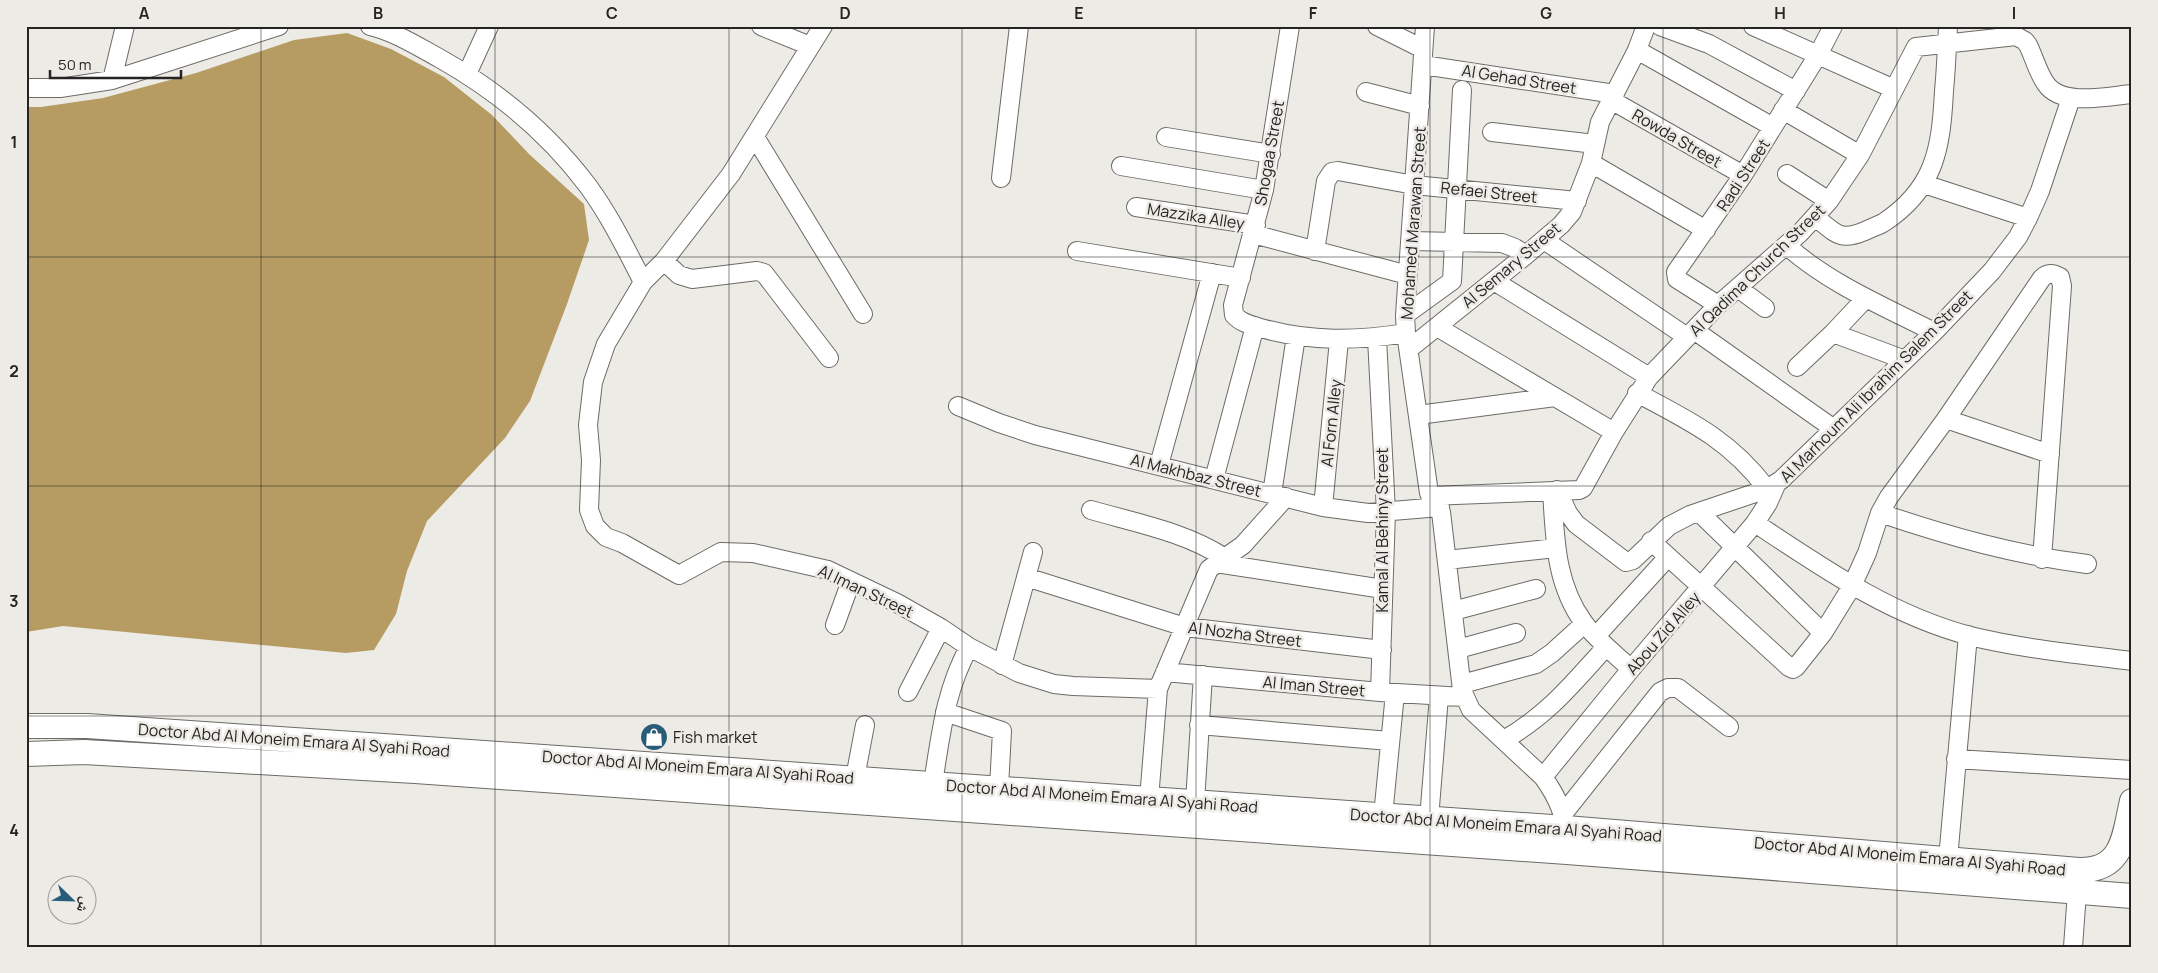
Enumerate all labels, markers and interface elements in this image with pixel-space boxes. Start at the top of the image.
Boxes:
text: A [139,2,150,24]
text: B [373,2,383,24]
text: C [606,2,618,24]
text: D [839,2,851,24]
text: E [1074,2,1084,24]
text: F [1309,2,1318,24]
text: G [1540,2,1552,24]
text: H [1774,2,1786,24]
text: I [2012,2,2016,24]
scale bar [50,48,181,80]
text: 50 m [58,54,92,75]
street label: Al Gehad Street [1460,59,1578,99]
street label: Shogaa Street [1249,99,1289,207]
street label: Rowda Street [1628,104,1726,172]
street label: Mohamed Marawan Street [1395,126,1431,320]
text: 1 [10,131,18,153]
street label: Radi Street [1711,134,1775,216]
street label: Refaei Street [1440,176,1538,208]
street label: Mazzika Alley [1146,197,1247,235]
street label: Al Qadima Church Street [1684,199,1830,341]
street label: Al Semary Street [1457,217,1565,313]
street label: Al Marhoum Ali Ibrahim Salem Street [1775,285,1977,487]
text: 2 [9,360,19,382]
street label: Al Forn Alley [1315,378,1347,468]
street label: Kamal Al Behiny Street [1371,447,1393,613]
street label: Al Makhbaz Street [1128,448,1264,502]
street label: Al Iman Street [815,559,917,623]
street label: Abou Zid Alley [1621,586,1706,679]
text: 3 [9,590,19,612]
street label: Al Nozha Street [1187,616,1303,652]
street label: Al Iman Street [1262,671,1366,701]
street label: Doctor Abd Al Moneim Emara Al Syahi Road [137,718,451,762]
shop icon: Fish market [639,722,669,752]
place label: Fish market [673,726,758,748]
street label: Doctor Abd Al Moneim Emara Al Syahi Road [541,745,855,789]
street label: Doctor Abd Al Moneim Emara Al Syahi Road [945,774,1259,818]
street label: Doctor Abd Al Moneim Emara Al Syahi Road [1349,803,1663,847]
text: 4 [9,819,19,841]
street label: Doctor Abd Al Moneim Emara Al Syahi Road [1753,831,2067,881]
north arrow [48,876,98,926]
text: ش [73,895,96,916]

